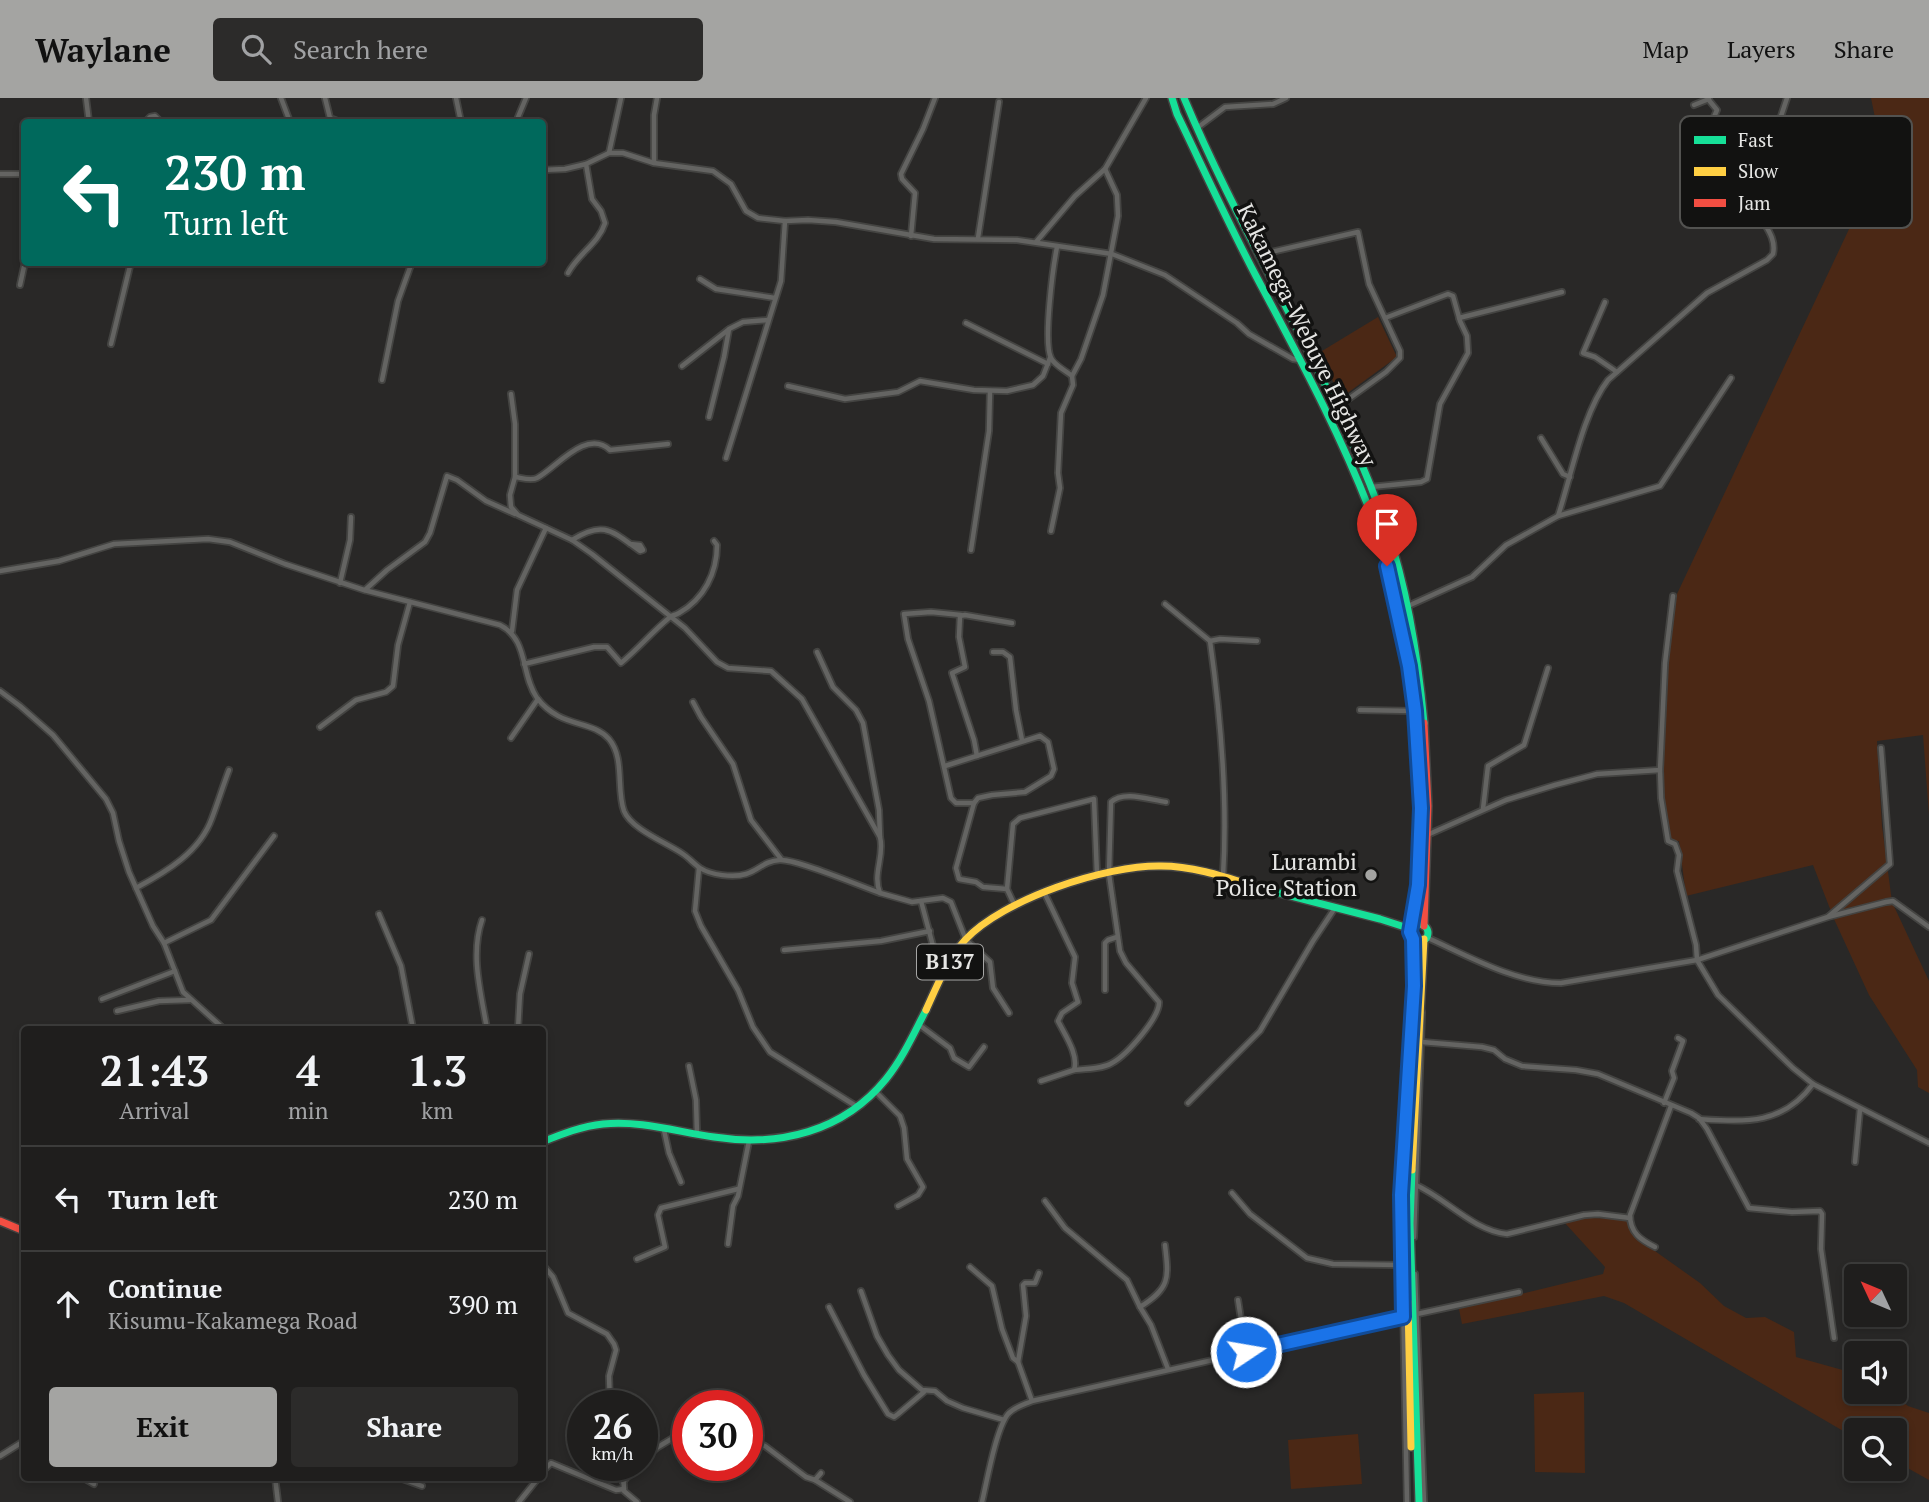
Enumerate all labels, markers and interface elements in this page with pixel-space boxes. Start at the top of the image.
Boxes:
search box [213,18,703,81]
text: Waylane [35,28,171,71]
icon: search [237,30,275,68]
text: Search here [293,32,428,66]
text: Map [1642,33,1689,65]
text: Layers [1727,33,1796,65]
text: Share [1834,33,1894,65]
legend [1680,116,1912,228]
text: Fast [1738,127,1773,152]
text: 230 m [164,139,306,204]
icon: left [49,147,140,238]
text: Slow [1738,158,1779,183]
text: Jam [1738,190,1771,215]
street label: Kakamega-Webuye Highway [1230,198,1385,472]
text: Turn left [164,202,288,244]
pin [1357,494,1417,566]
icon: arrive [1368,505,1406,543]
place label: Lurambi Police Station [1216,846,1357,903]
marker: Lurambi Police Station [1363,867,1379,883]
road number: B137 [917,944,983,980]
text: 21:43 [100,1042,209,1098]
text: 4 [296,1042,320,1098]
text: 1.3 [407,1042,467,1098]
text: Arrival [119,1095,190,1126]
text: min [288,1095,328,1126]
text: km [421,1095,453,1126]
icon: left [49,1180,87,1218]
text: Turn left [108,1182,218,1216]
text: 230 m [448,1182,518,1216]
north arrow [1844,1264,1908,1326]
map controls [1844,1264,1907,1481]
text: Continue [108,1271,222,1305]
icon: ahead [49,1285,87,1323]
text: 390 m [448,1287,518,1321]
text: Kisumu-Kakamega Road [108,1305,358,1336]
position arrow [1209,1315,1283,1389]
button: sound [1844,1341,1907,1404]
button: Exit [49,1387,277,1467]
button: Share [291,1387,518,1467]
speed limit sign: 30 [672,1390,763,1481]
text: 26 [593,1403,632,1449]
button: search [1844,1418,1907,1481]
text: km/h [592,1441,633,1465]

